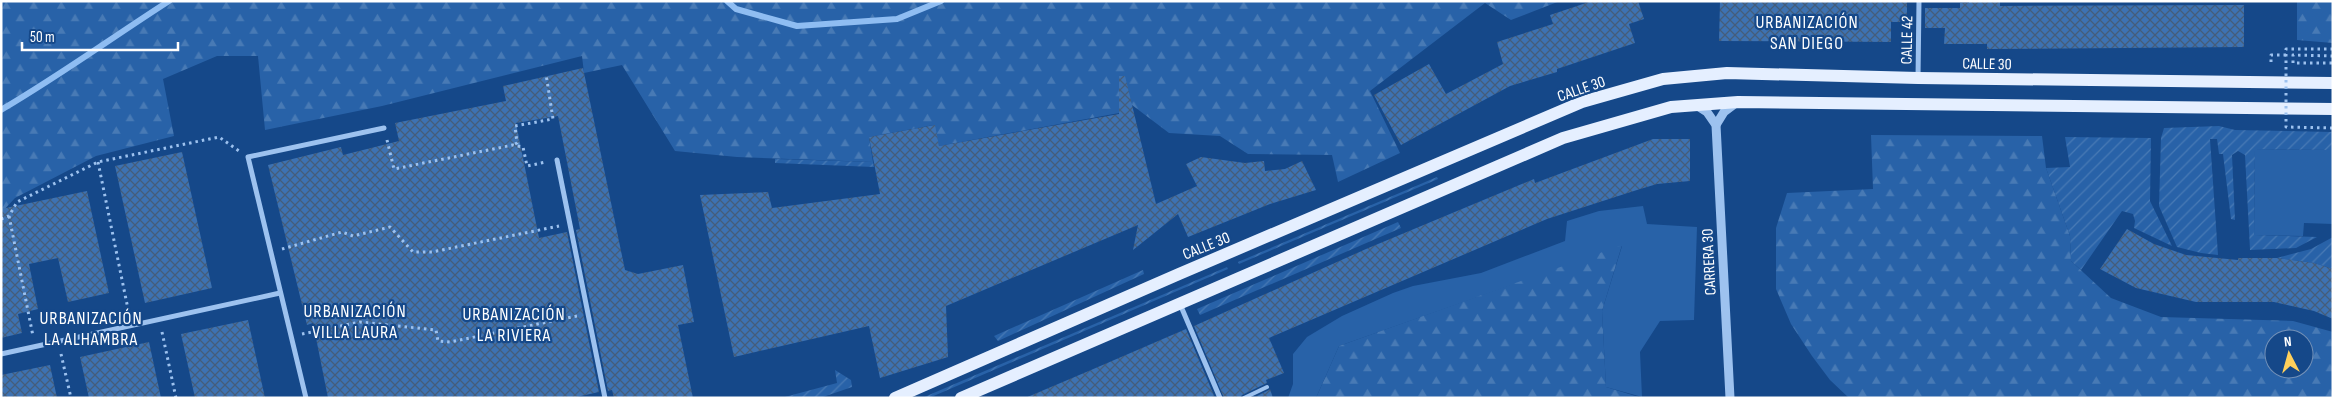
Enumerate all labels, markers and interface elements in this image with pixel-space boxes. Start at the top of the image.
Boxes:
district label: URBANIZACIÓN SAN DIEGO [1755,12,1859,54]
street label: CALLE 42 [1898,15,1917,65]
scale bar [22,20,179,52]
text: 50 m [30,28,55,47]
street label: CALLE 30 [1962,55,2012,74]
street label: CALLE 30 [1555,72,1608,106]
street label: CALLE 30 [1180,228,1233,264]
street label: CARRERA 30 [1698,228,1721,296]
district label: URBANIZACIÓN VILLA LAURA [303,301,407,343]
district label: URBANIZACIÓN LA RIVIERA [462,304,566,346]
district label: URBANIZACIÓN LA ALHAMBRA [39,308,143,350]
north arrow [2264,329,2314,379]
text: N [2283,333,2292,350]

